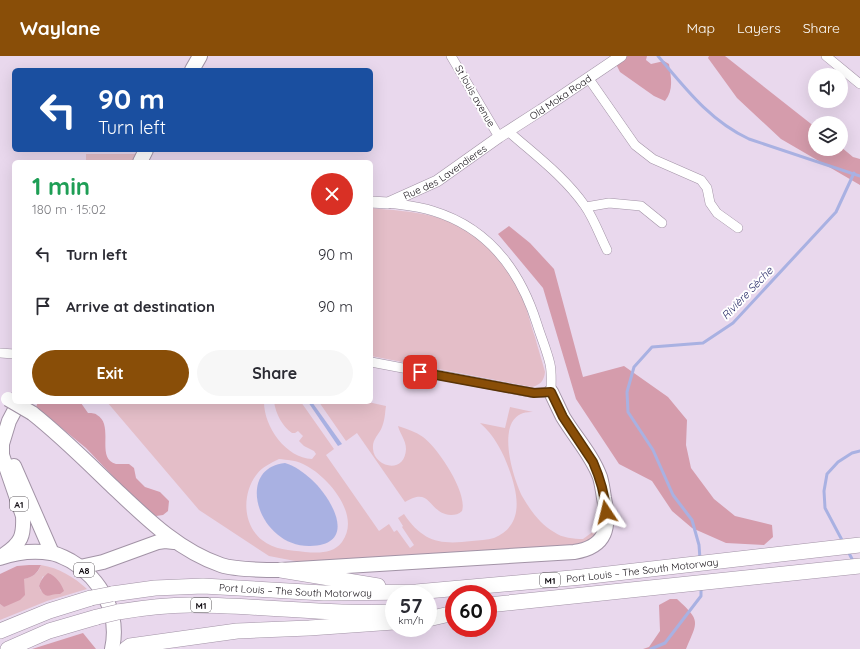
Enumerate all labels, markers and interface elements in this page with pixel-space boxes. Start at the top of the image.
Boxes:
text: Waylane [20,16,100,40]
text: Map [686,19,715,37]
text: Layers [737,19,781,37]
text: Share [803,19,840,37]
street label: St louis avenue [452,63,498,130]
map controls [808,68,848,156]
button: sound [808,68,848,108]
street label: Old Moka Road [527,71,594,122]
text: 90 m [98,81,165,116]
icon: left [32,84,84,136]
text: Turn left [98,116,166,139]
button: layers [808,116,848,156]
street label: Rue des Lavendieres [401,141,489,202]
text: 1 min [32,171,90,201]
button: close [311,173,353,215]
text: 180 m · 15:02 [32,201,106,217]
icon: left [32,243,54,265]
text: Turn left [66,245,128,264]
text: 90 m [318,245,353,264]
water label: Rivière Sèche [718,263,776,322]
icon: arrive [32,295,54,317]
text: Arrive at destination [66,297,215,316]
text: 90 m [318,297,353,316]
button: Exit [32,350,189,396]
button: Share [197,350,353,396]
pin [403,355,437,389]
icon: arrive [409,361,431,383]
position arrow [585,491,627,533]
road number: A1 [10,497,28,511]
street label: Port Louis – The South Motorway [566,555,719,585]
road number: A8 [74,563,94,577]
road number: M1 [540,573,560,587]
street label: Port Louis – The South Motorway [219,580,372,600]
speed limit sign: 60 [445,585,497,637]
text: 57 [400,593,422,618]
road number: M1 [191,598,211,612]
text: km/h [398,614,424,627]

